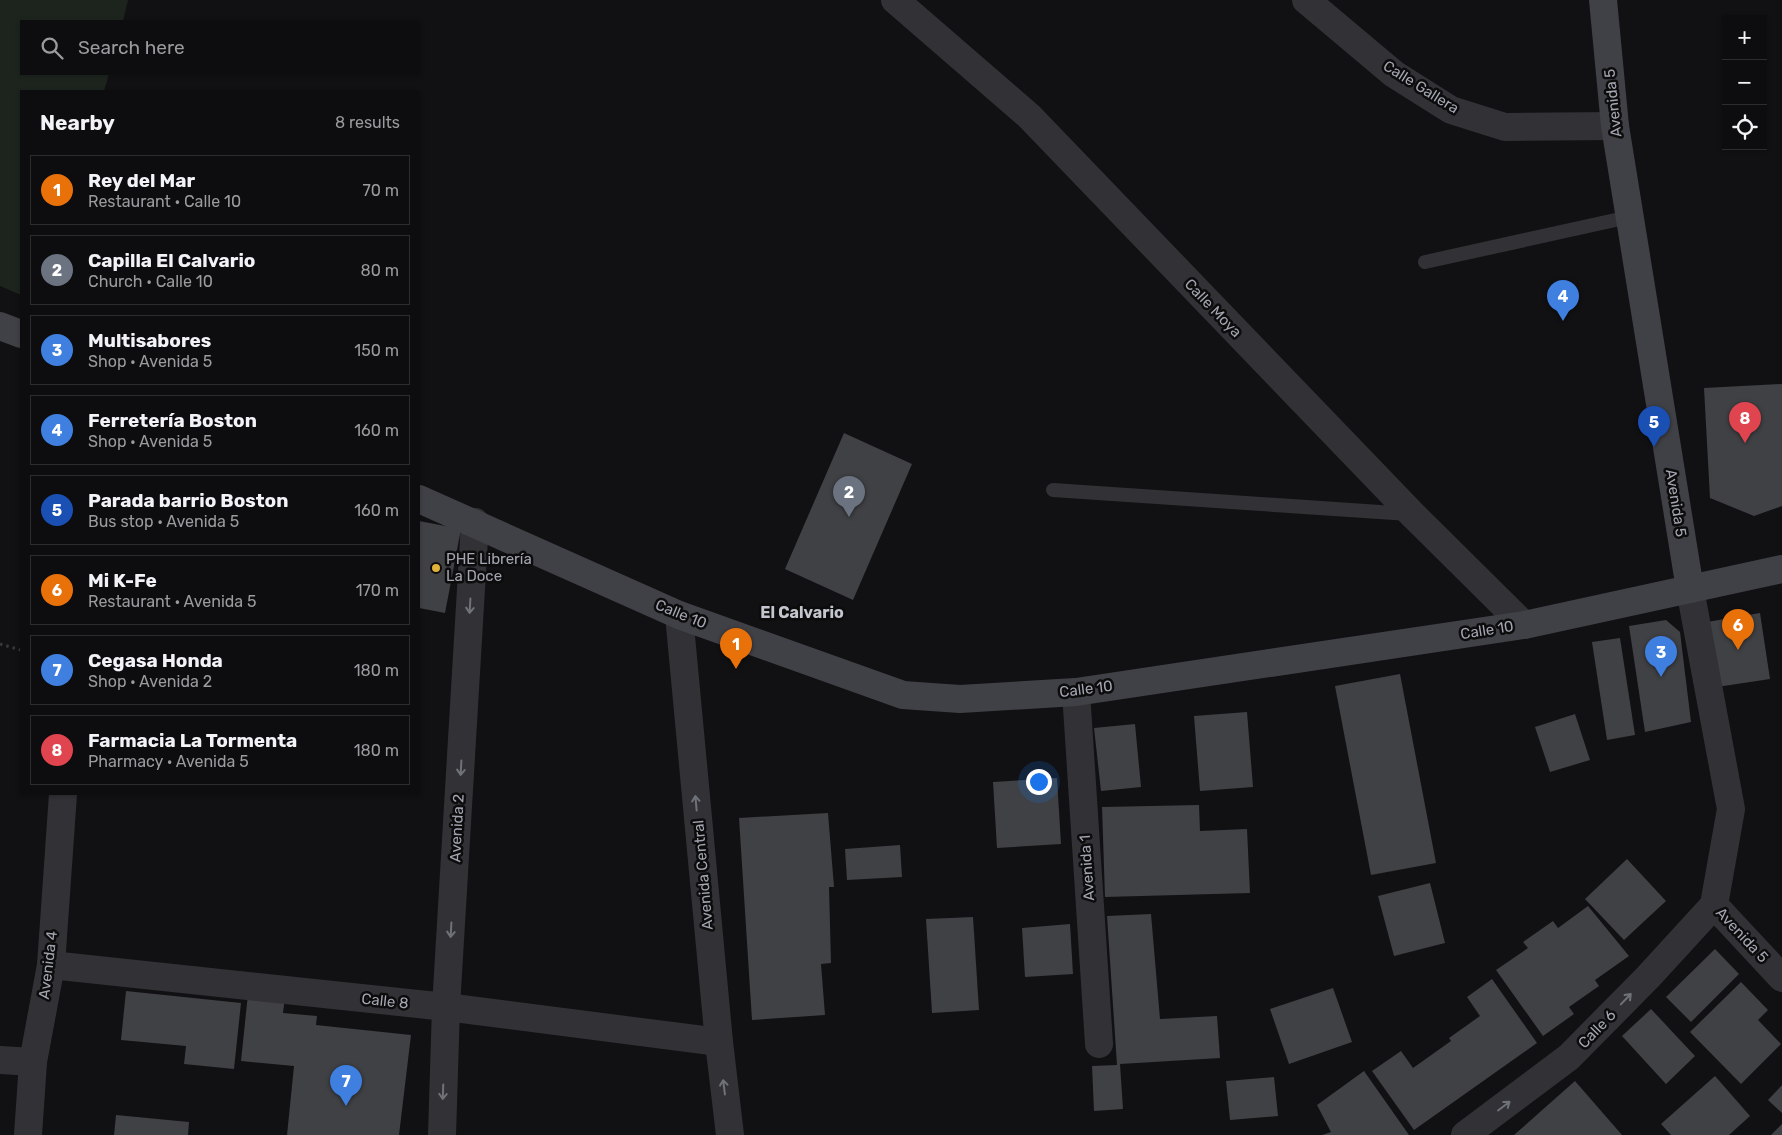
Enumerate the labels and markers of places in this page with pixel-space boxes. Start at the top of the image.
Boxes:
pin: 4 [1547,280,1579,321]
pin: 8 [1729,402,1761,443]
pin: 5 [1638,406,1670,447]
pin: 2 [833,476,865,517]
place label: PHE Librería La Doce [446,550,532,585]
marker: PHE Librería La Doce [430,562,442,574]
pin: 6 [1722,609,1754,650]
pin: 1 [720,628,752,669]
pin: 3 [1645,636,1677,677]
pin: 7 [330,1065,362,1106]

